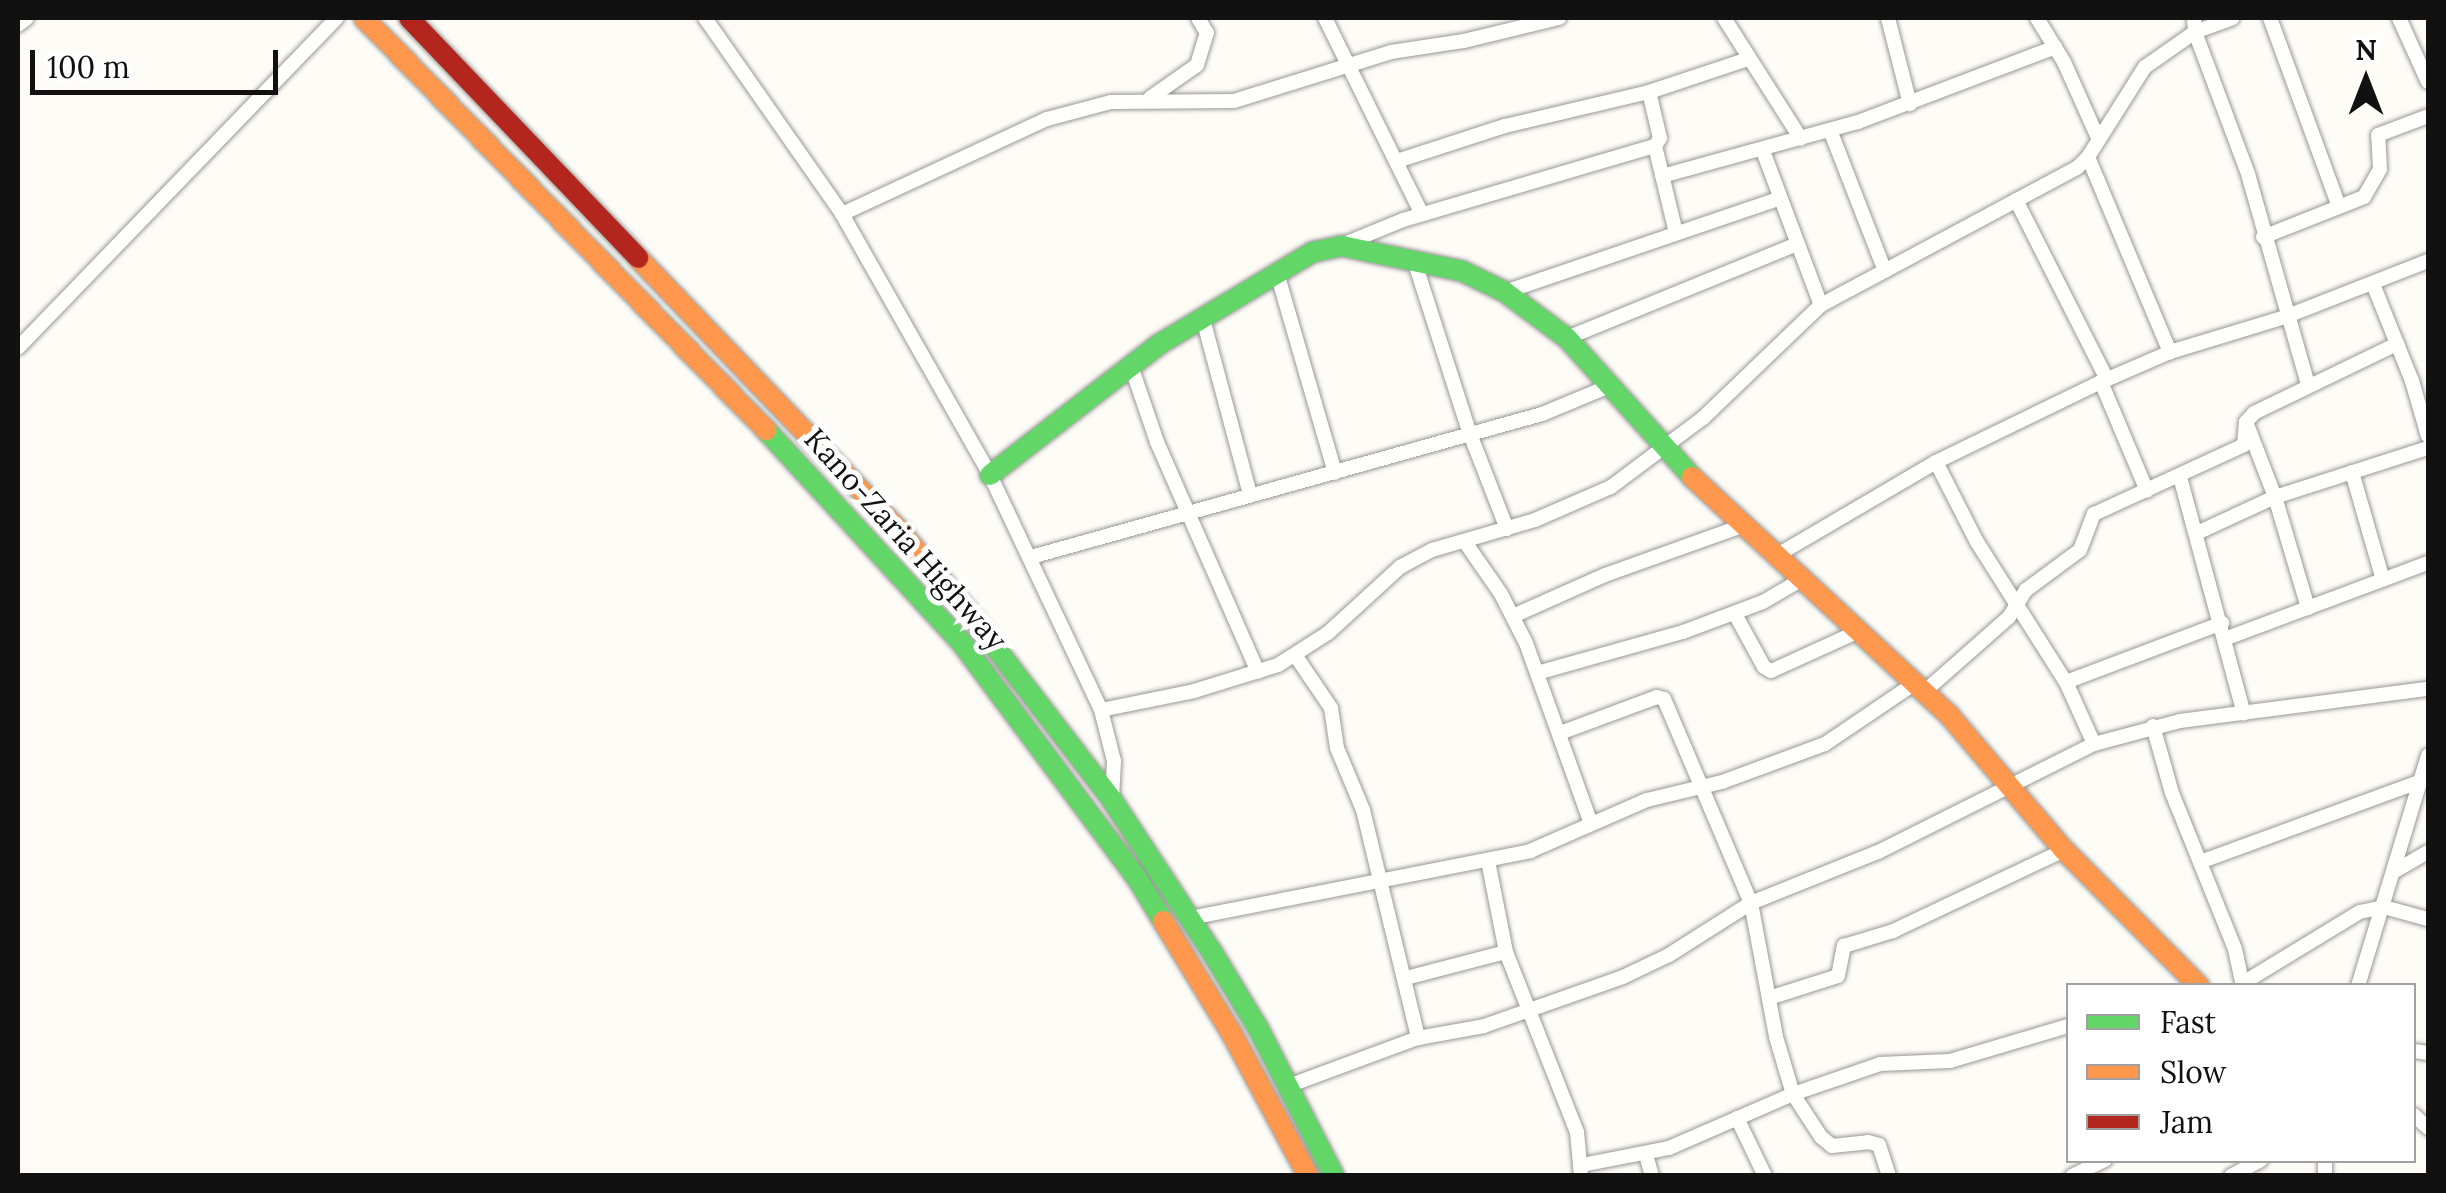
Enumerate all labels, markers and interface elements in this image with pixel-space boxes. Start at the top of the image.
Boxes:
scale bar [35,30,282,92]
north arrow [2316,30,2416,130]
text: N [2355,32,2377,68]
text: 100 m [47,48,130,86]
street label: Kano-Zaria Highway [797,421,1015,657]
legend [2066,983,2416,1163]
text: Fast [2160,1003,2216,1041]
text: Slow [2160,1053,2226,1091]
text: Jam [2160,1103,2213,1141]

